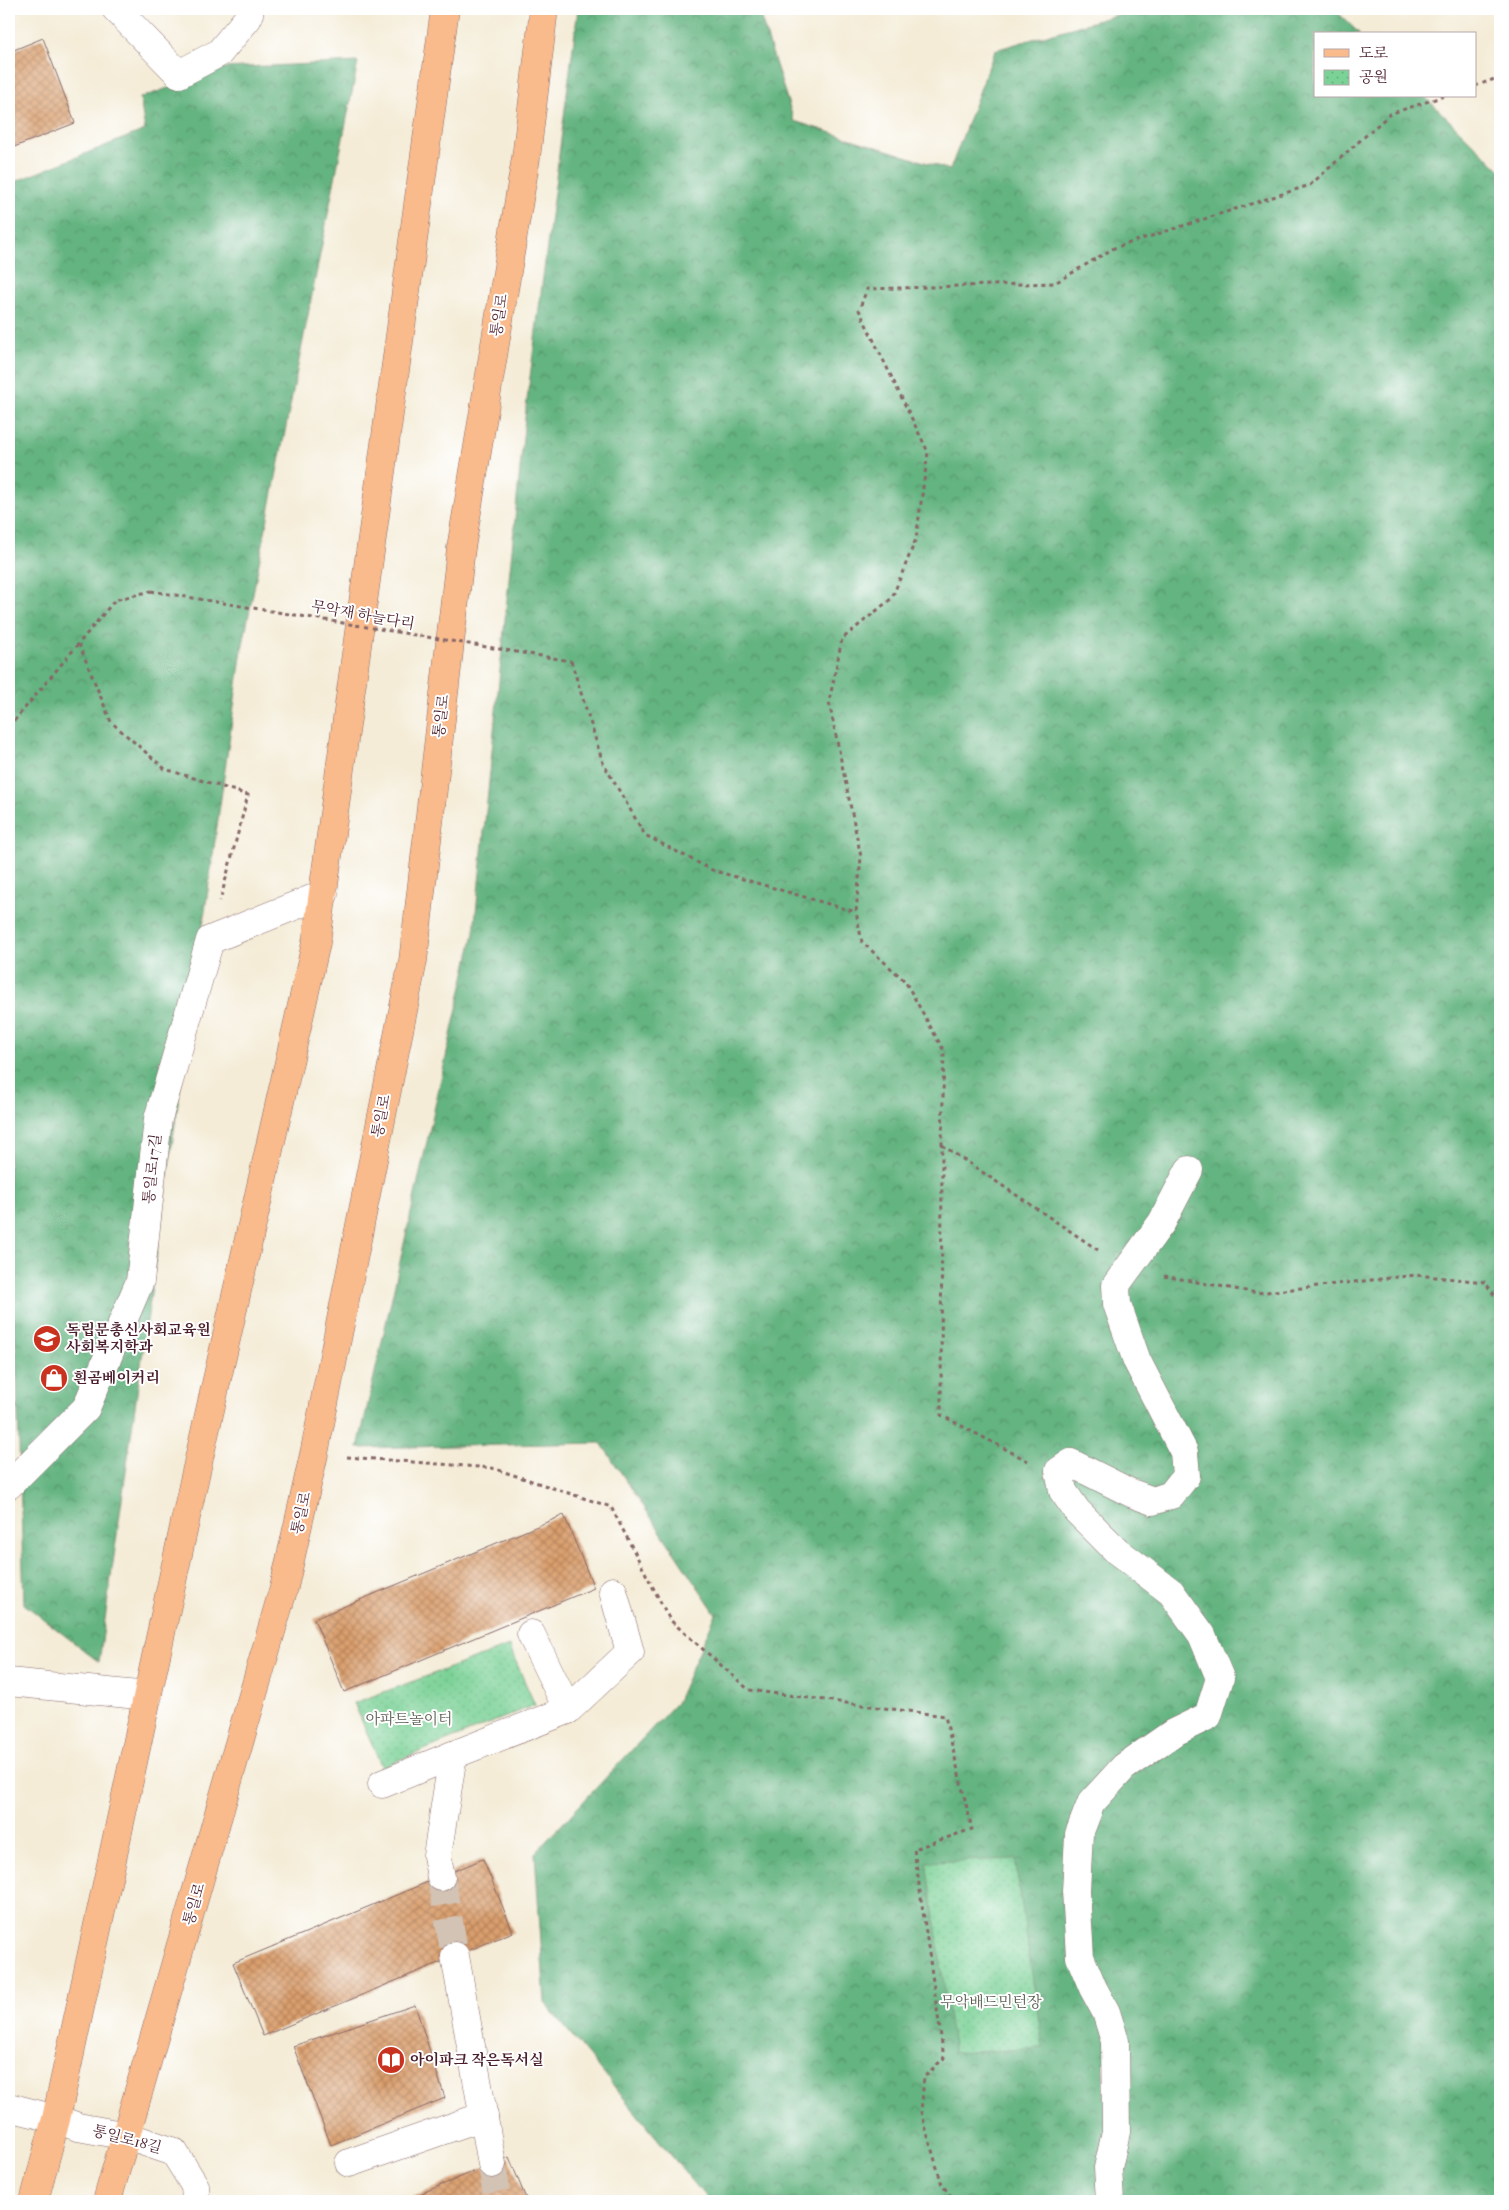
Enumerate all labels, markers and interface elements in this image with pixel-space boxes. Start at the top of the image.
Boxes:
legend [1314,32,1476,98]
text: 도로 [1359,44,1388,62]
text: 공원 [1359,68,1388,86]
street label: 통일로 [487,292,511,338]
street label: 무악재 하늘다리 [310,597,416,633]
street label: 통일로 [429,693,453,739]
street label: 통일로 [368,1092,394,1139]
street label: 통일로17길 [139,1133,165,1205]
place label: 독립문총신사회교육원 사회복지학과 [66,1321,211,1356]
school or university icon: 독립문총신사회교육원 사회복지학과 [32,1324,62,1354]
shop icon: 흰곰베이커리 [39,1363,69,1393]
place label: 흰곰베이커리 [73,1369,160,1387]
street label: 통일로 [288,1489,314,1536]
park label: 아파트놀이터 [366,1710,452,1728]
street label: 통일로 [179,1880,209,1927]
park label: 무악배드민턴장 [940,1993,1042,2011]
library icon: 아이파크 작은독서실 [376,2045,406,2075]
place label: 아이파크 작은독서실 [410,2051,544,2069]
street label: 통일로18길 [90,2121,164,2157]

